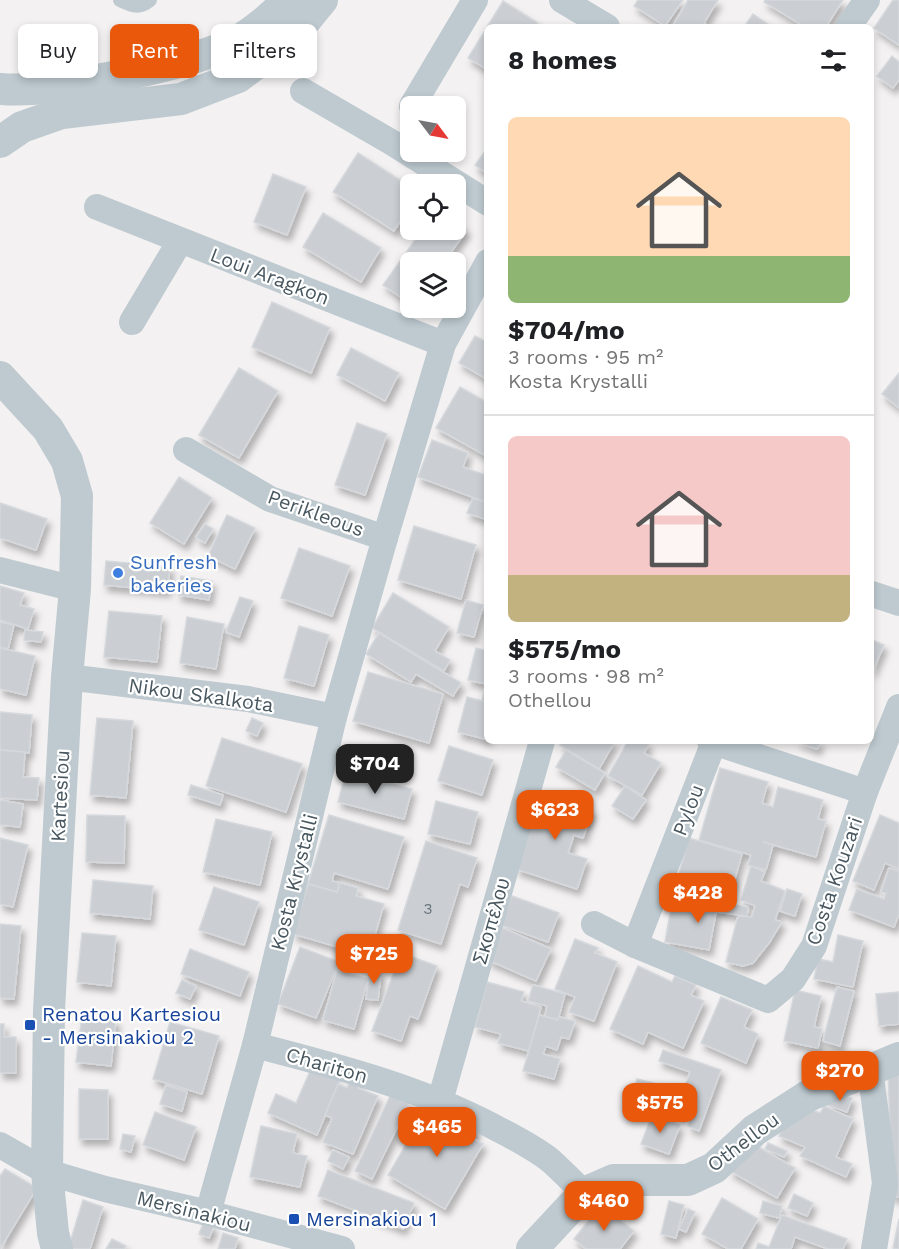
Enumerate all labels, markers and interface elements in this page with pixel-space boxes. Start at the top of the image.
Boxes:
chip: Buy [18,24,98,78]
chip: Rent [110,24,199,78]
chip: Filters [211,24,317,78]
icon: filters [817,44,850,77]
text: 8 homes [508,45,617,75]
north arrow [400,96,466,162]
map controls [400,96,466,318]
icon: home [625,156,733,264]
button: locate [400,174,466,240]
street label: Loui Aragkon [207,242,333,310]
button: layers [400,252,466,318]
text: $704/mo [508,315,625,345]
text: 3 rooms · 95 m² [508,345,663,369]
text: Kosta Krystalli [508,369,648,393]
icon: home [625,475,733,583]
street label: Perikleous [264,484,368,542]
place label: Sunfresh bakeries [130,550,217,597]
marker: Sunfresh bakeries [111,566,125,580]
text: $575/mo [508,634,621,664]
text: 3 rooms · 98 m² [508,664,664,688]
street label: Nikou Skalkota [127,673,275,717]
text: Othellou [508,688,592,712]
pin: $704 [339,744,411,795]
street label: Kartesiou [46,750,74,842]
text: $704 [350,751,400,775]
street label: Pylou [667,781,709,839]
pin: $623 [519,790,591,841]
text: $623 [531,797,579,821]
street label: Kosta Krystalli [265,811,323,953]
street label: Costa Kouzari [801,814,867,948]
pin: $428 [662,873,734,924]
street label: Σκοπέλου [467,875,515,967]
text: $428 [673,880,723,904]
house number: 3 [423,899,433,918]
pin: $725 [338,934,410,985]
text: $725 [350,941,398,965]
place label: Renatou Kartesiou - Mersinakiou 2 [42,1002,221,1049]
marker: Renatou Kartesiou - Mersinakiou 2 [23,1018,37,1032]
street label: Chariton [283,1042,371,1088]
pin: $270 [804,1051,876,1102]
text: $270 [816,1058,864,1082]
pin: $575 [624,1083,696,1134]
text: $575 [636,1090,684,1114]
pin: $465 [401,1107,473,1158]
street label: Othellou [702,1107,784,1177]
text: $465 [412,1114,462,1138]
pin: $460 [568,1181,640,1232]
street label: Mersinakiou [134,1185,254,1237]
text: $460 [579,1188,629,1212]
place label: Mersinakiou 1 [306,1207,437,1231]
marker: Mersinakiou 1 [287,1212,301,1226]

